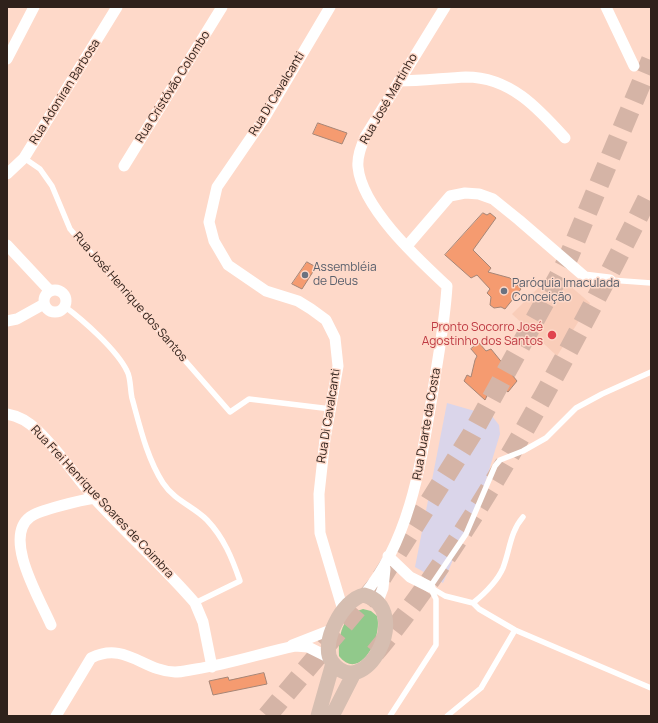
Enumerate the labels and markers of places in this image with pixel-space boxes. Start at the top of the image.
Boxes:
place label: Assembléia de Deus [313,261,377,289]
marker: Assembléia de Deus [300,270,310,280]
place label: Paróquia Imaculada Conceição [512,277,620,305]
marker: Paróquia Imaculada Conceição [499,286,509,296]
place label: Pronto Socorro José Agostinho dos Santos [422,321,543,349]
marker: Pronto Socorro José Agostinho dos Santos [546,329,558,341]

